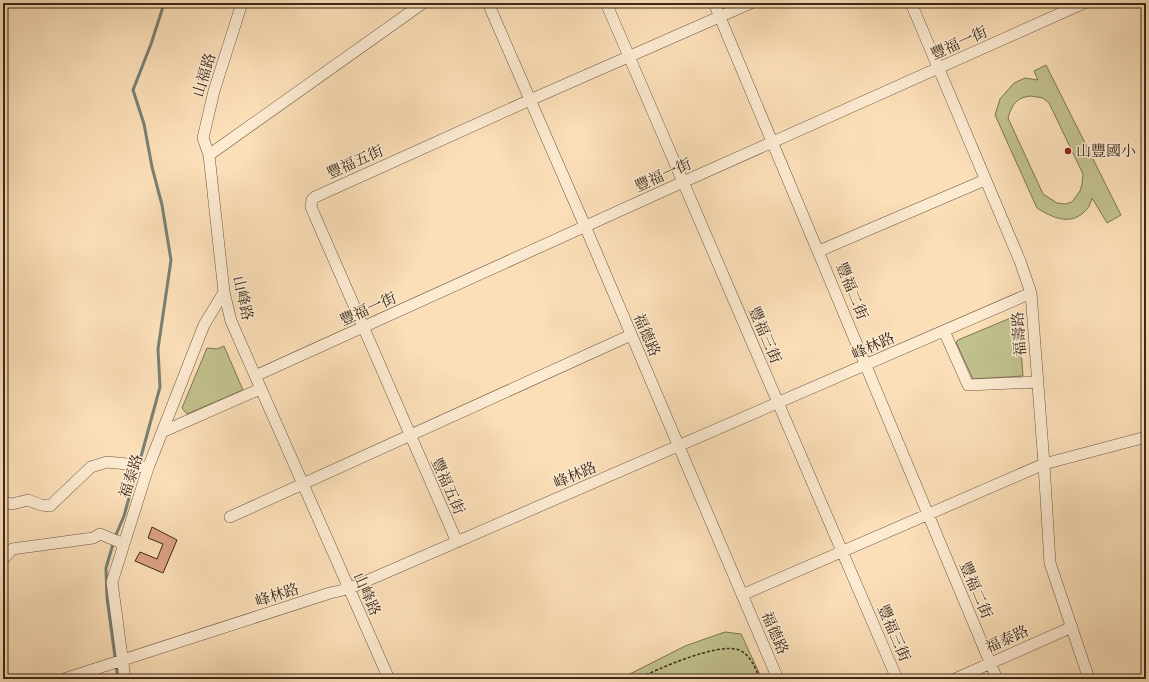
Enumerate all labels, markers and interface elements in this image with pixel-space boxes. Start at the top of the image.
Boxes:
street label: 豐福一街 [928,23,990,63]
street label: 山福路 [189,51,219,99]
street label: 豐福五街 [324,142,386,182]
place label: 山豐國小 [1076,142,1136,160]
marker: 山豐國小 [1063,146,1073,156]
street label: 豐福一街 [632,155,694,195]
street label: 豐福二街 [832,260,872,322]
street label: 山峰路 [229,274,257,322]
street label: 豐福一街 [337,289,399,329]
street label: 豐福三街 [745,304,785,366]
street label: 福德路 [630,311,664,359]
street label: 福壽路 [1008,311,1030,357]
street label: 峰林路 [849,329,897,363]
street label: 福泰路 [115,452,147,500]
street label: 豐福五街 [428,455,468,517]
street label: 峰林路 [551,458,599,492]
street label: 豐福二街 [956,559,996,621]
street label: 山峰路 [350,570,384,618]
street label: 峰林路 [253,579,301,611]
street label: 豐福三街 [874,602,914,664]
street label: 福德路 [758,609,792,657]
street label: 福泰路 [983,622,1031,656]

